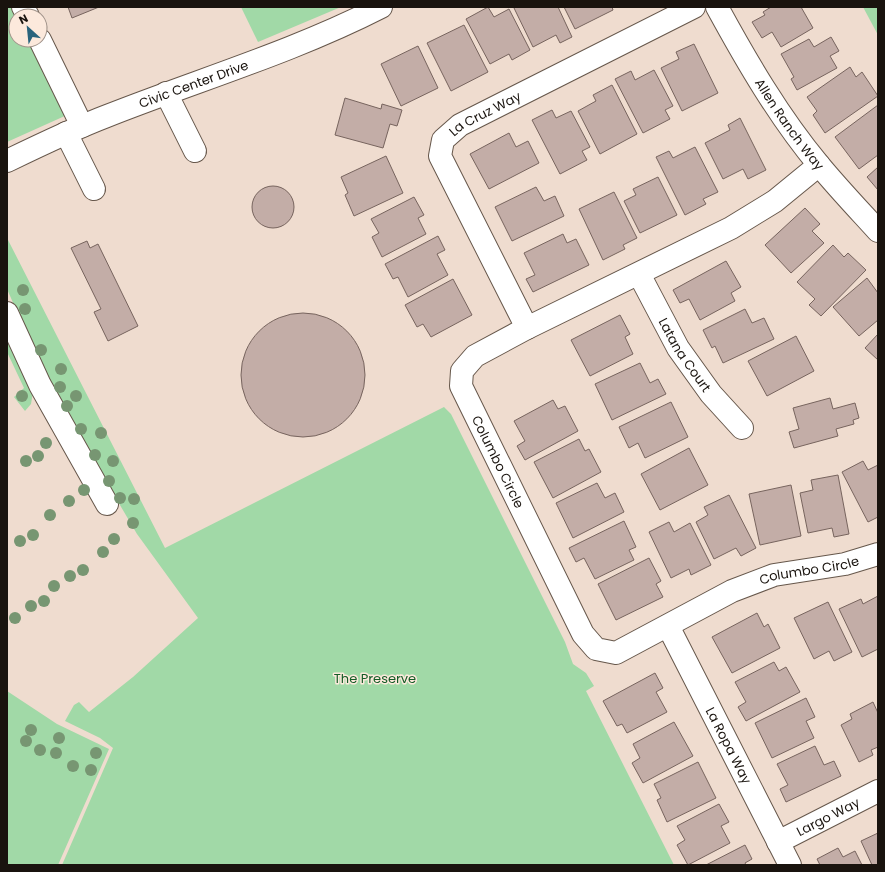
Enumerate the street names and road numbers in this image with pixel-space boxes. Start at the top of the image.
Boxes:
street label: Civic Center Drive [136,55,251,112]
street label: Allen Ranch Way [751,75,829,175]
street label: La Cruz Way [444,86,525,140]
street label: Latana Court [654,314,716,396]
street label: Columbo Circle [467,412,529,511]
street label: Columbo Circle [756,551,861,589]
street label: La Ropa Way [701,704,757,788]
street label: Largo Way [793,792,863,841]

